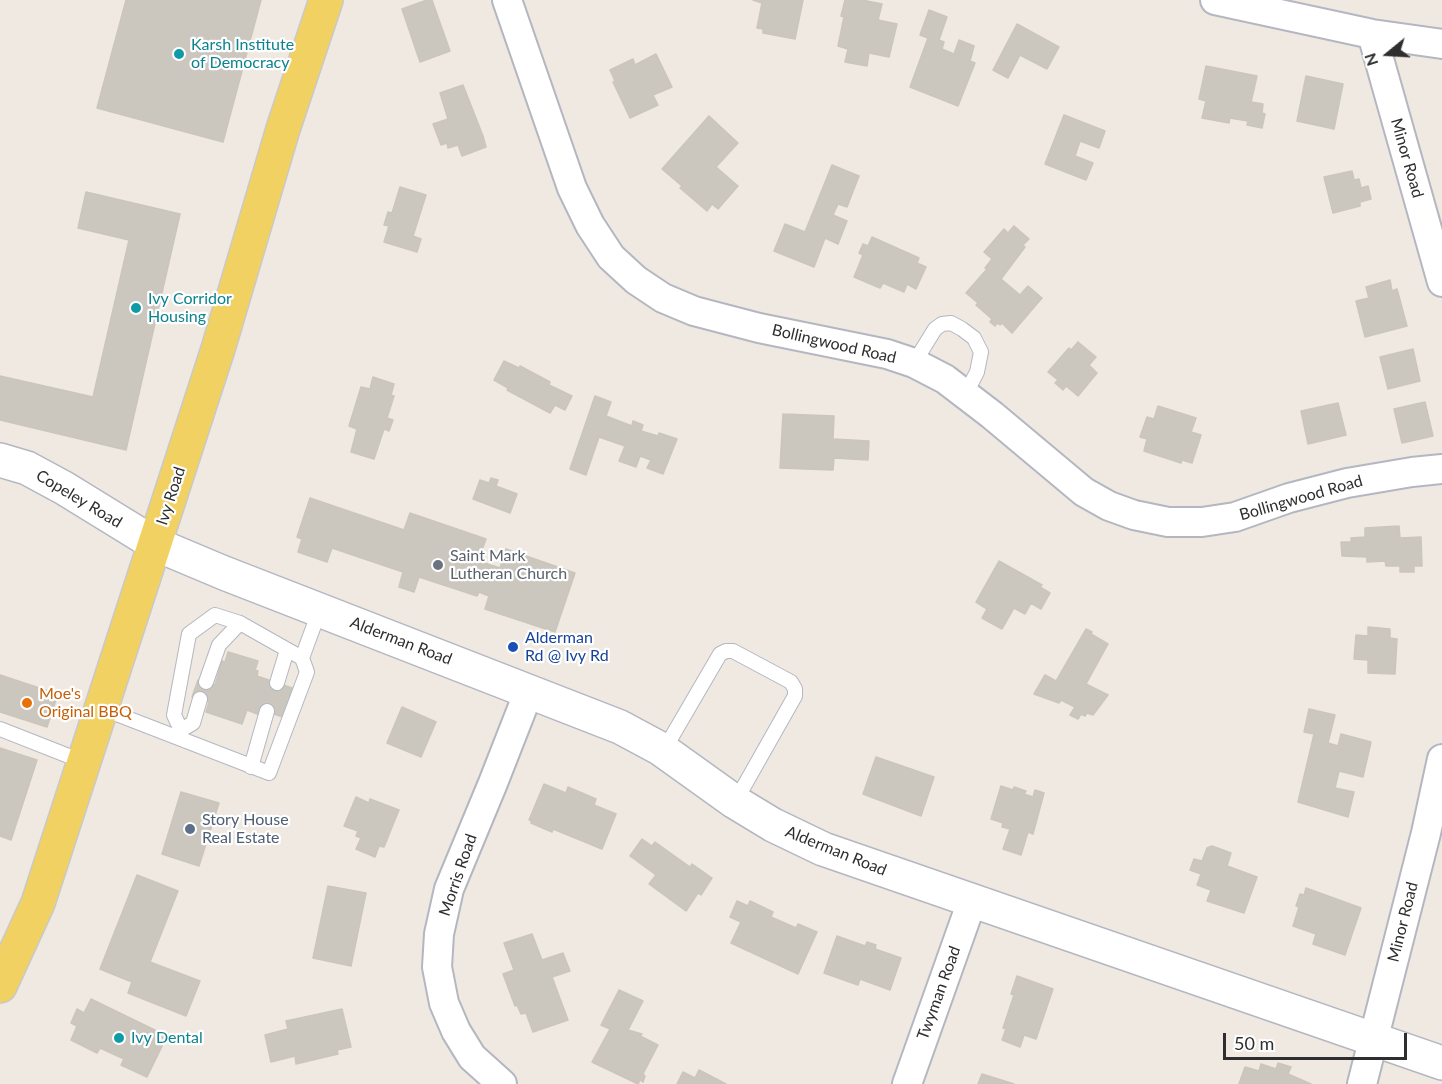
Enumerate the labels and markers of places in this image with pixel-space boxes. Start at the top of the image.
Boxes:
place label: Karsh Institute of Democracy [191,35,294,73]
marker: Karsh Institute of Democracy [172,47,186,61]
place label: Ivy Corridor Housing [148,289,232,327]
marker: Ivy Corridor Housing [129,301,143,315]
place label: Saint Mark Lutheran Church [450,546,567,584]
marker: Saint Mark Lutheran Church [431,558,445,572]
place label: Alderman Rd @ Ivy Rd [525,628,609,666]
marker: Alderman Rd @ Ivy Rd [506,640,520,654]
place label: Moe's Original BBQ [39,684,132,722]
marker: Moe's Original BBQ [20,696,34,710]
place label: Story House Real Estate [202,810,289,848]
marker: Story House Real Estate [183,822,197,836]
place label: Ivy Dental [131,1028,203,1048]
marker: Ivy Dental [112,1031,126,1045]

